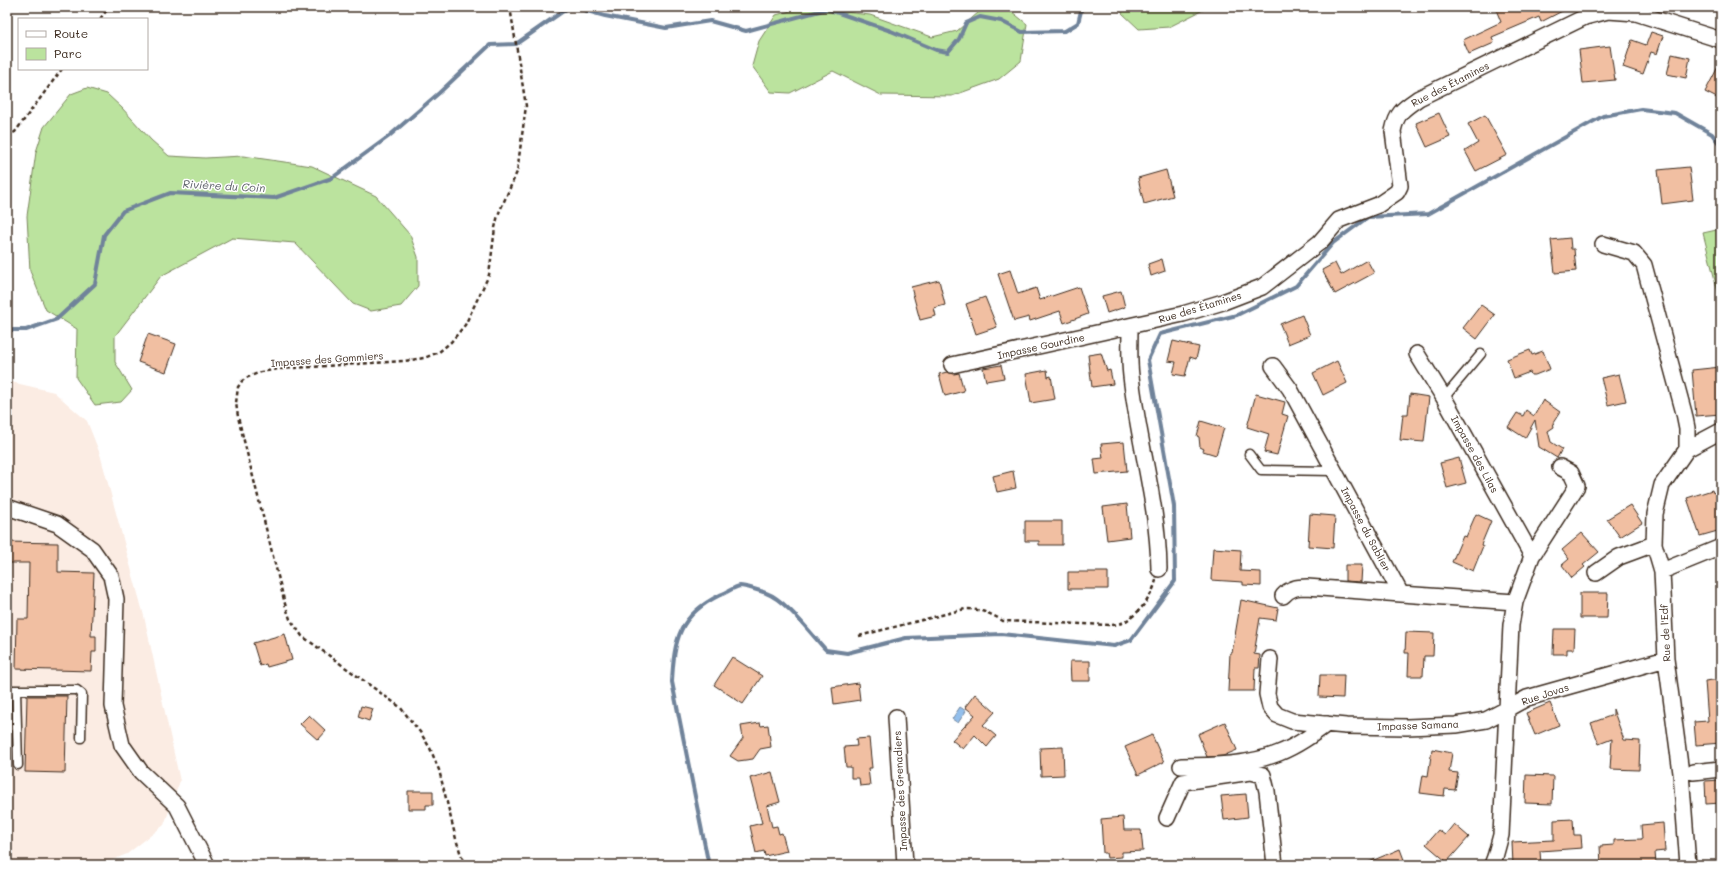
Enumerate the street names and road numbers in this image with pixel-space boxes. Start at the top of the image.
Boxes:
street label: Rue des Étamines [1409,58,1492,110]
street label: Rue des Étamines [1157,288,1243,326]
street label: Impasse Gourdine [996,330,1086,362]
street label: Impasse des Gommiers [270,348,384,370]
street label: Impasse des Lilas [1448,413,1502,495]
street label: Impasse du Sablier [1338,484,1394,574]
street label: Rue de l'Edf [1656,603,1673,662]
street label: Rue Jovas [1519,680,1571,708]
street label: Impasse Samana [1377,717,1459,733]
street label: Impasse des Grenadiers [890,730,910,851]

